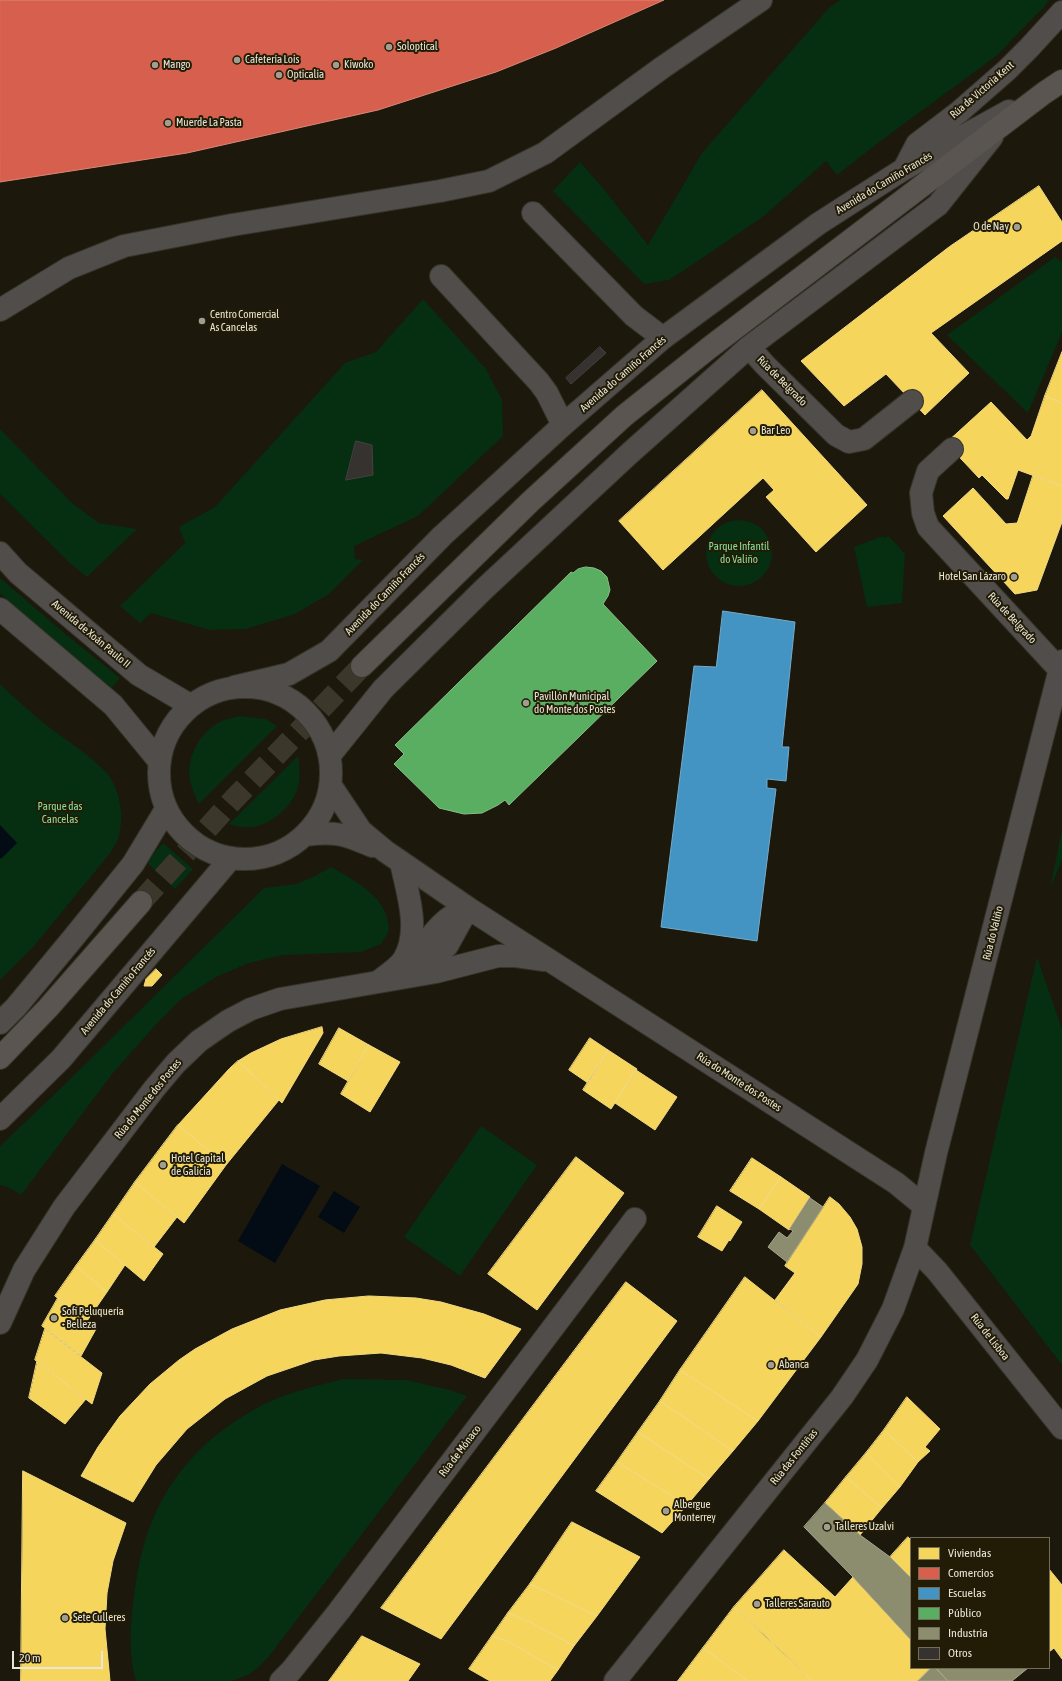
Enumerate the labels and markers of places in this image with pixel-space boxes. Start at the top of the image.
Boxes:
place label: Soloptical [397,40,438,54]
marker: Soloptical [384,42,394,52]
place label: Cafetería Lois [245,53,299,67]
marker: Cafetería Lois [232,55,242,65]
place label: Mango [163,58,190,72]
place label: Kiwoko [344,58,373,72]
marker: Mango [150,60,160,70]
marker: Kiwoko [331,60,341,70]
place label: Opticalia [287,68,324,82]
marker: Opticalia [274,70,284,80]
place label: Muerde La Pasta [176,116,242,130]
marker: Muerde La Pasta [163,118,173,128]
place label: O de Nay [973,220,1009,234]
marker: O de Nay [1012,222,1022,232]
place label: Centro Comercial As Cancelas [210,308,279,334]
marker: Centro Comercial As Cancelas [197,316,207,326]
place label: Bar Leo [761,424,790,438]
marker: Bar Leo [748,426,758,436]
place label: Hotel San Lázaro [939,570,1006,584]
marker: Hotel San Lázaro [1009,572,1019,582]
place label: Pavillón Municipal do Monte dos Postes [534,690,615,716]
marker: Pavillón Municipal do Monte dos Postes [521,698,531,708]
place label: Hotel Capital de Galicia [171,1152,224,1178]
marker: Hotel Capital de Galicia [158,1160,168,1170]
place label: Sofi Peluquería - Belleza [62,1305,124,1331]
marker: Sofi Peluquería - Belleza [49,1313,59,1323]
place label: Abanca [779,1358,809,1372]
marker: Abanca [766,1360,776,1370]
place label: Albergue Monterrey [674,1498,716,1524]
marker: Albergue Monterrey [661,1506,671,1516]
place label: Talleres Uzalvi [835,1520,894,1534]
marker: Talleres Uzalvi [822,1522,832,1532]
place label: Talleres Sarauto [765,1597,830,1611]
marker: Talleres Sarauto [752,1599,762,1609]
place label: Sete Culleres [73,1611,125,1625]
marker: Sete Culleres [60,1613,70,1623]

